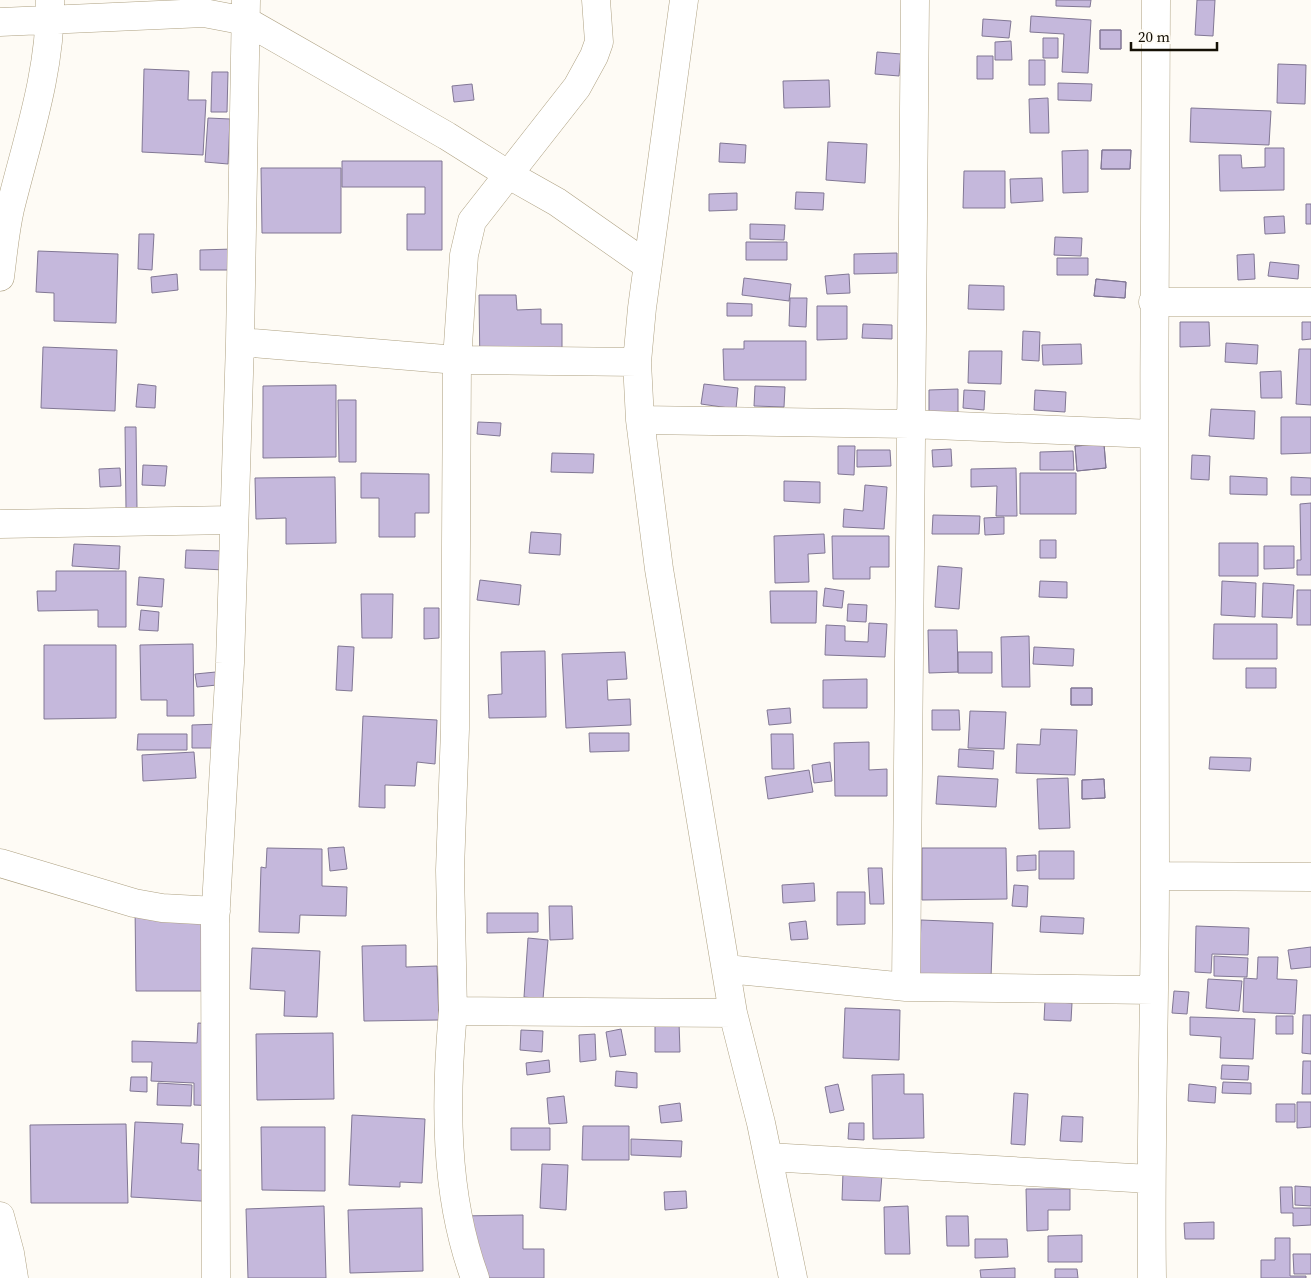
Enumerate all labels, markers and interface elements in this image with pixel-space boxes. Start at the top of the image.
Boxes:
scale bar [1131,20,1217,52]
text: 20 m [1138,26,1170,47]

